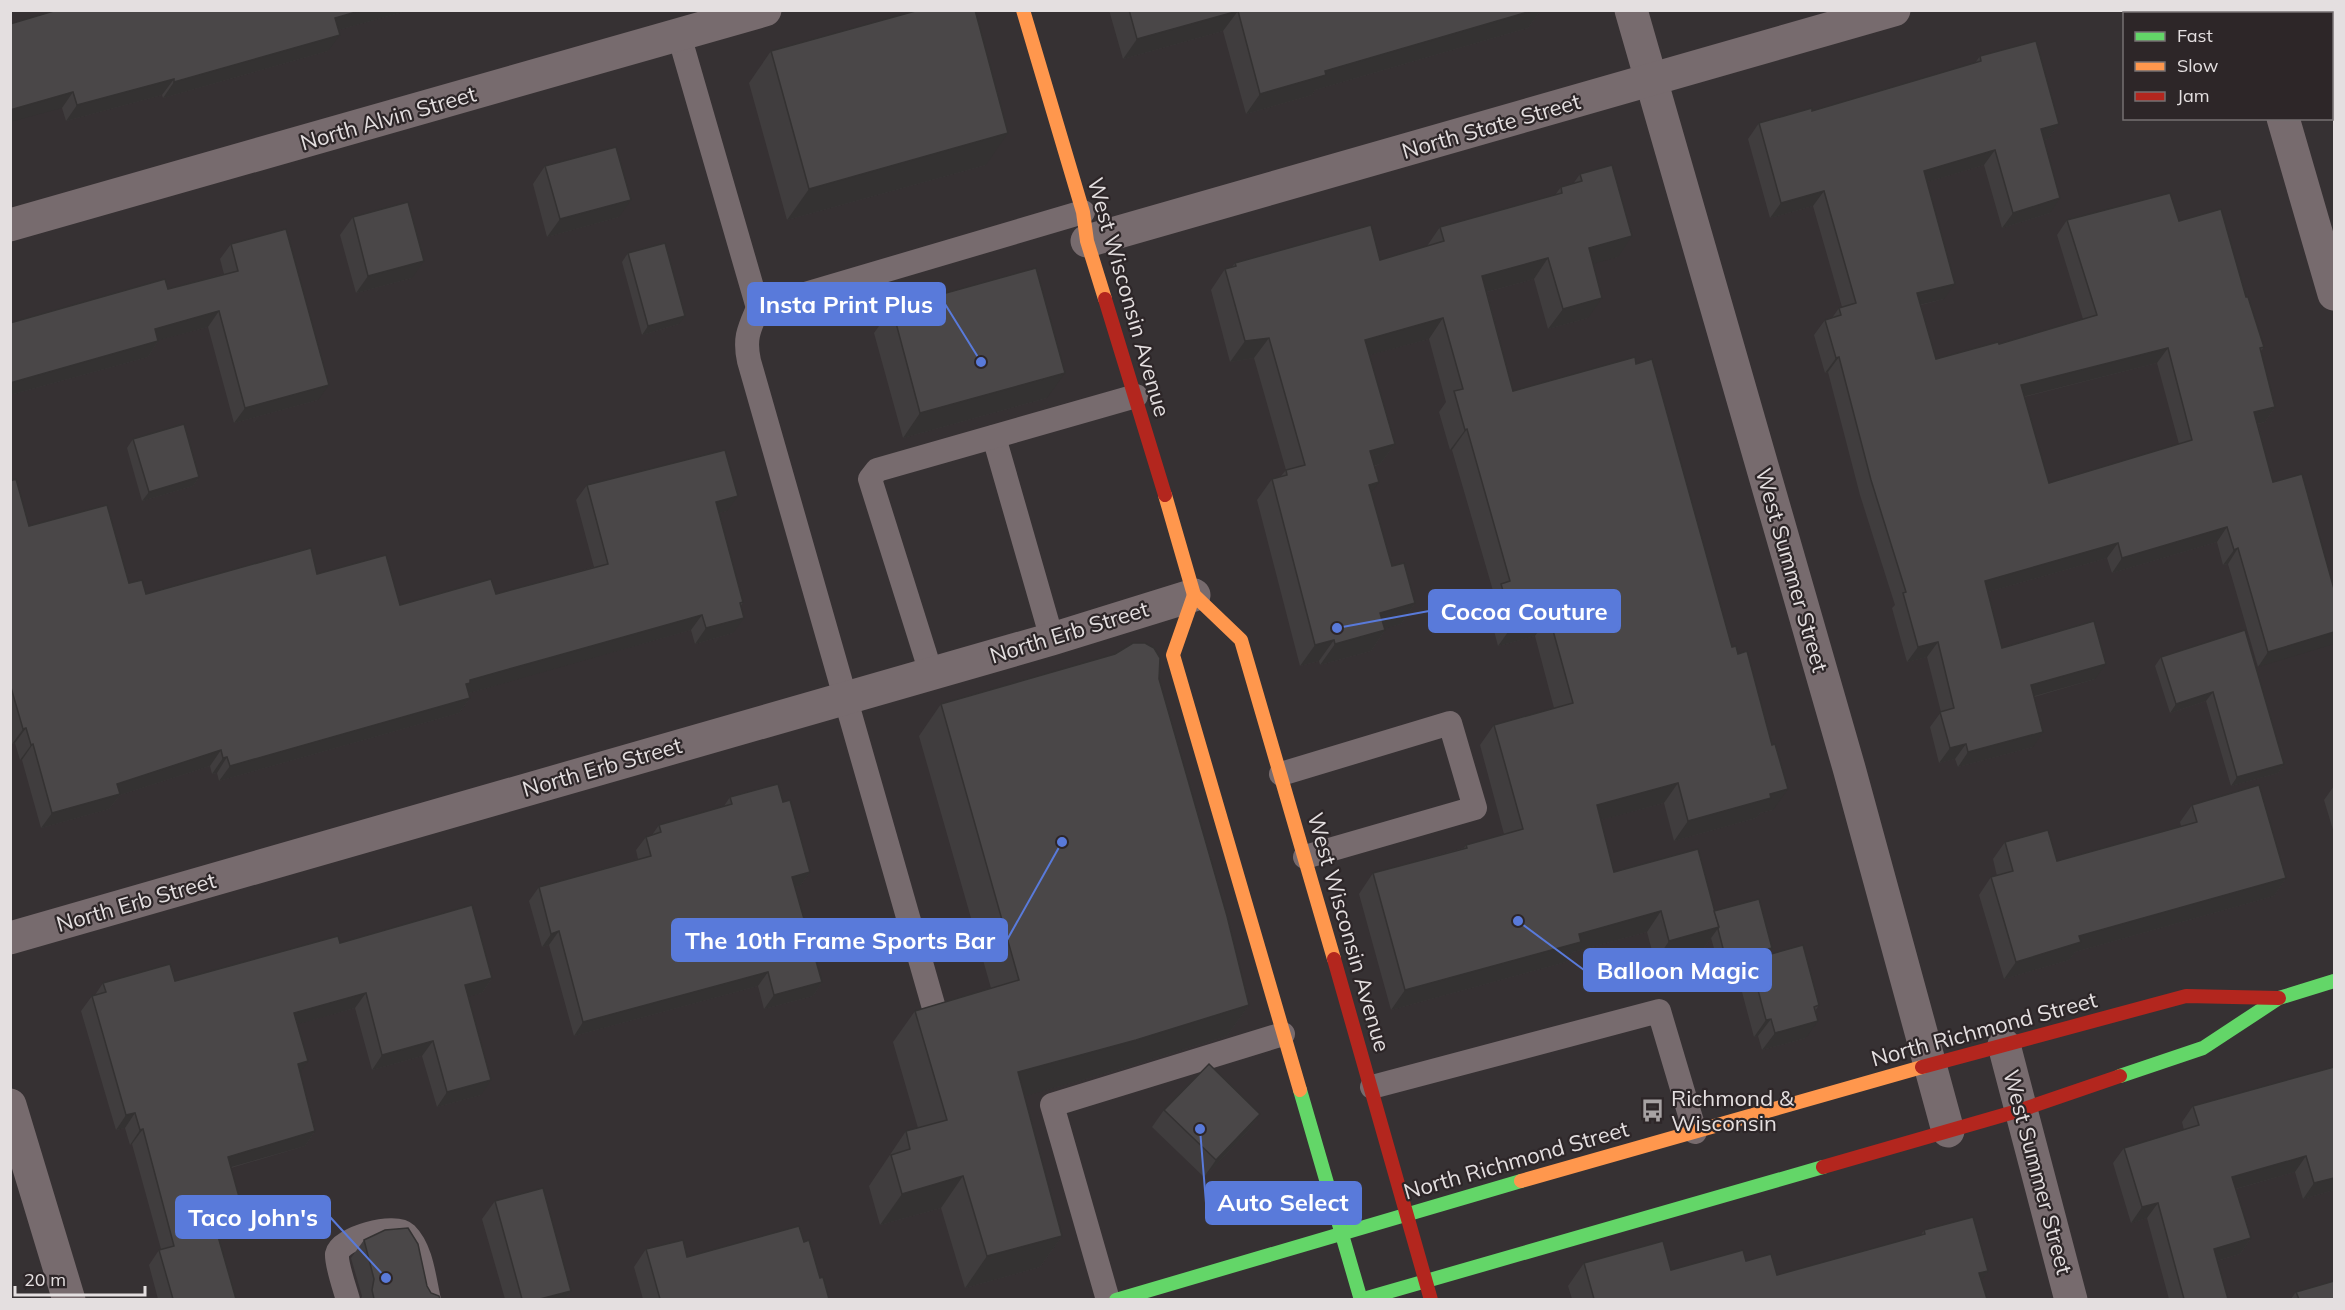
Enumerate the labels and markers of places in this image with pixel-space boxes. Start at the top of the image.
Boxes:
callout: Insta Print Plus [748,283,945,325]
callout: Cocoa Couture [1429,590,1620,632]
callout: The 10th Frame Sports Bar [672,919,1007,961]
callout: Balloon Magic [1584,949,1771,991]
place label: Richmond & Wisconsin [1671,1084,1795,1137]
bus stop icon: Richmond & Wisconsin [1640,1098,1666,1124]
callout: Auto Select [1206,1182,1361,1224]
callout: Taco John's [176,1196,330,1238]

